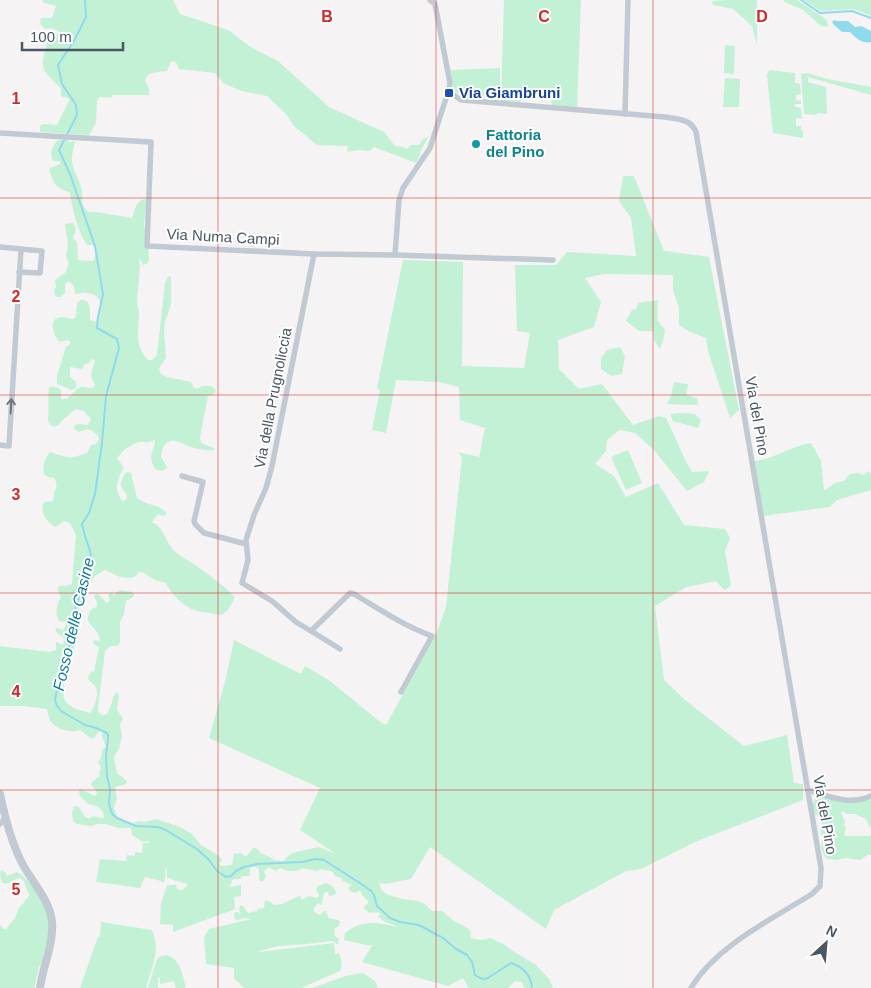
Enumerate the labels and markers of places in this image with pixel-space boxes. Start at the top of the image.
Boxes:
place label: Via Giambruni [459,84,560,101]
marker: Via Giambruni [443,87,455,99]
place label: Fattoria del Pino [486,126,544,160]
marker: Fattoria del Pino [470,138,482,150]

